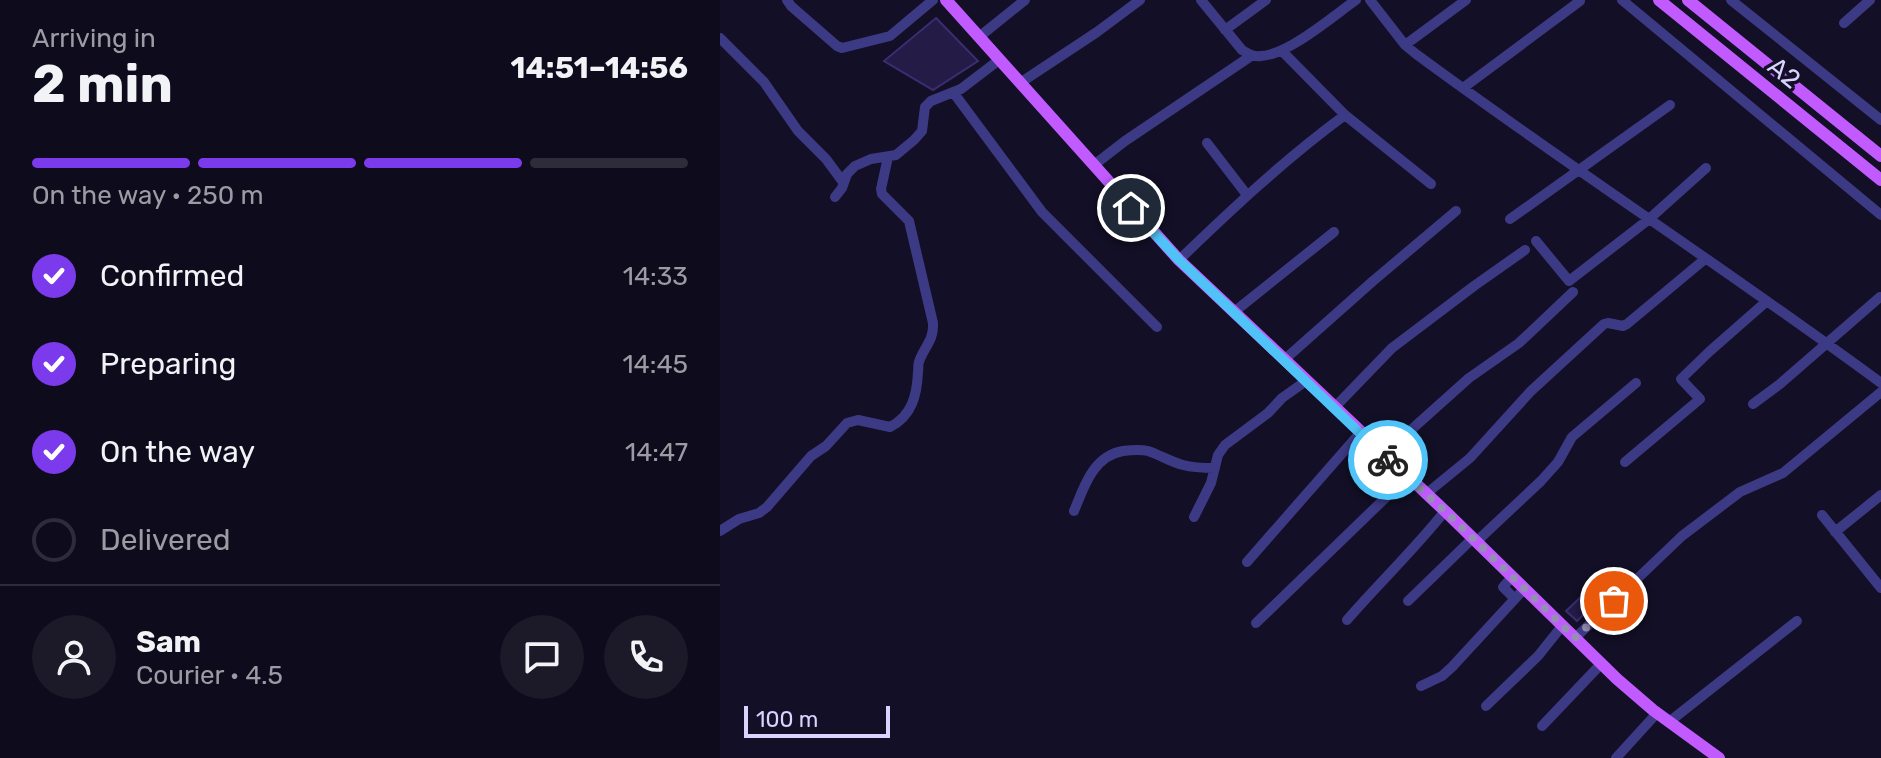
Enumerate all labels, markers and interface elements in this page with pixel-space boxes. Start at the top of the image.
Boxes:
text: Arriving in [32,23,156,54]
text: 14:51–14:56 [510,50,688,86]
street label: A2 [1762,51,1806,95]
text: 2 min [32,53,173,115]
pin [1097,174,1165,242]
text: On the way · 250 m [32,180,264,211]
icon: home [1109,186,1153,230]
icon: check [32,254,76,298]
text: Confirmed [100,258,244,294]
text: 14:33 [623,261,688,292]
icon: check [32,342,76,386]
text: Preparing [100,346,236,382]
text: 14:45 [622,349,688,380]
courier [1348,420,1428,500]
icon: check [32,430,76,474]
text: On the way [100,434,255,470]
text: 14:47 [625,437,688,468]
icon: bike [1366,438,1410,482]
text: Delivered [100,522,231,558]
pin [1580,567,1648,635]
icon: bag [1592,579,1636,623]
button: person [32,615,116,699]
button: chat [500,615,584,699]
button: phone [604,615,688,699]
text: Sam [136,624,201,660]
text: Courier · 4.5 [136,660,283,691]
scale bar [744,702,890,738]
text: 100 m [756,706,818,733]

